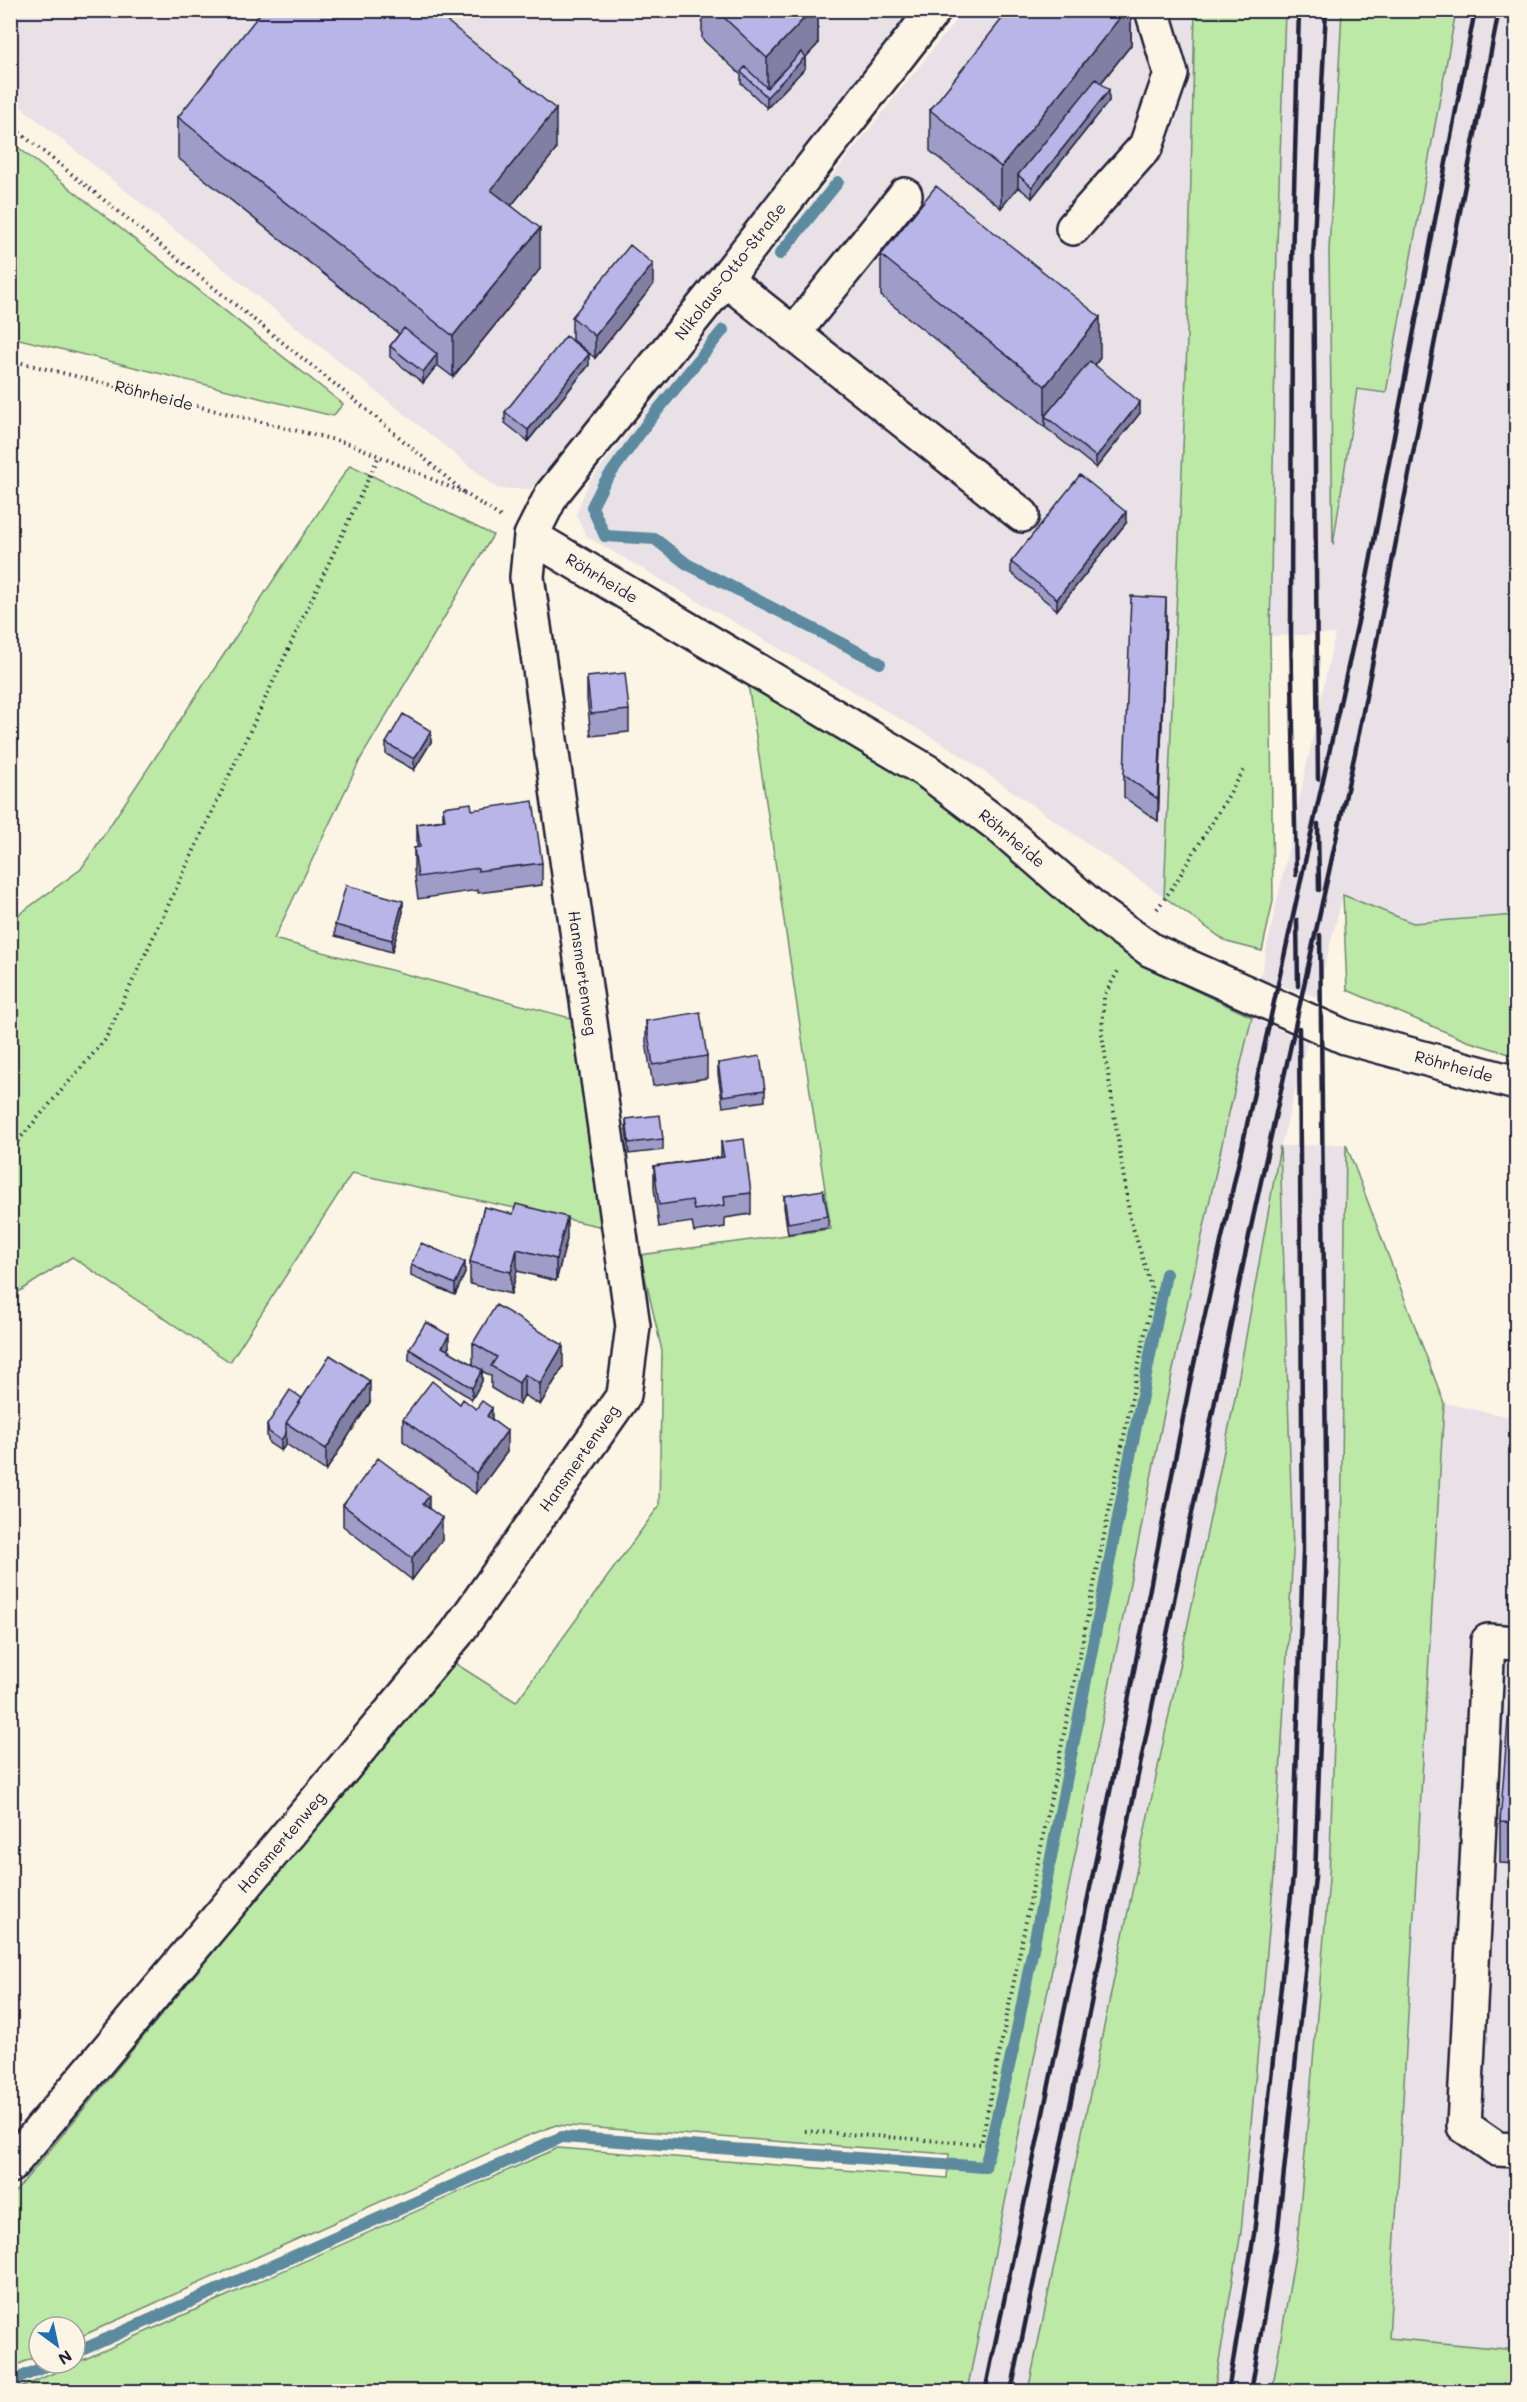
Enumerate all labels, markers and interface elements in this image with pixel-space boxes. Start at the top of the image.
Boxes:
street label: Nikolaus-Otto-Straße [669,198,790,344]
street label: Röhrheide [112,375,196,414]
street label: Röhrheide [562,548,642,607]
street label: Röhrheide [975,804,1050,872]
street label: Hansmertenweg [564,909,603,1037]
street label: Röhrheide [1412,1045,1496,1086]
street label: Hansmertenweg [534,1400,623,1515]
street label: Hansmertenweg [232,1787,329,1897]
north arrow [27,2315,87,2375]
text: N [55,2346,76,2370]

